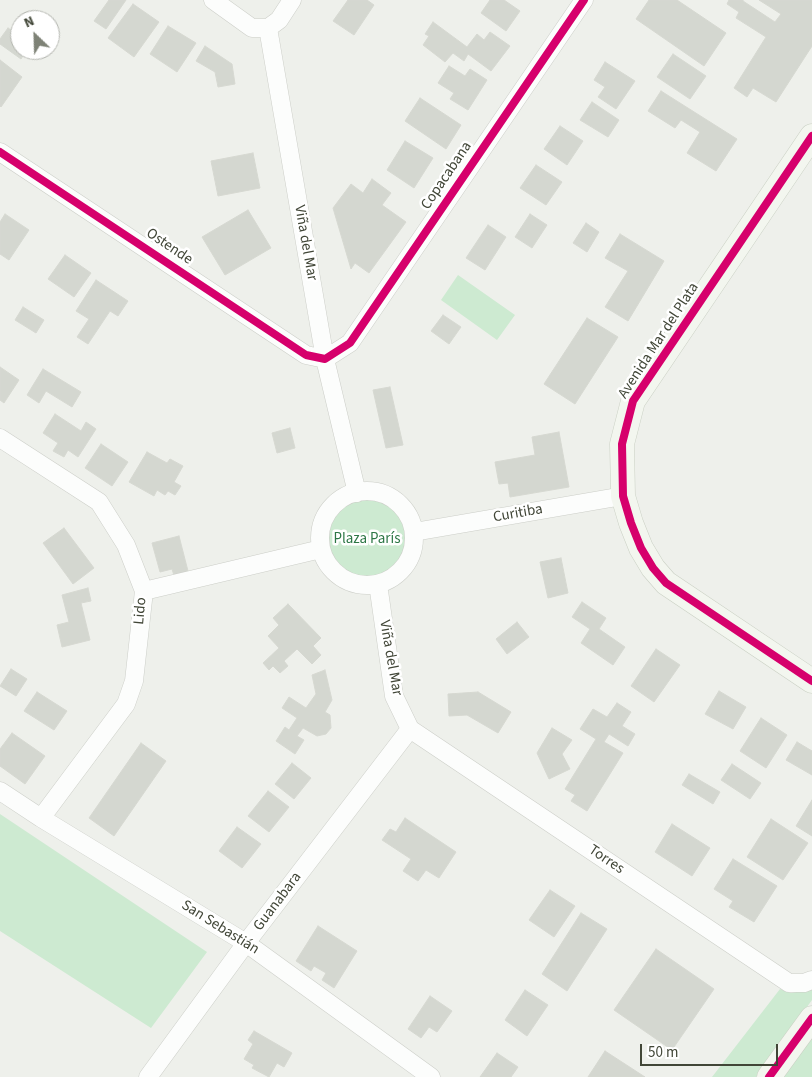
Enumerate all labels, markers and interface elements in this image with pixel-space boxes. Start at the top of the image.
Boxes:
north arrow [10,10,60,60]
text: N [21,11,38,33]
street label: Copacabana [418,139,476,213]
street label: Viña del Mar [289,204,321,282]
street label: Ostende [142,225,196,269]
street label: Avenida Mar del Plata [615,280,703,402]
street label: Curitiba [492,501,544,527]
park label: Plaza París [333,531,401,549]
street label: Lido [131,597,151,625]
street label: Viña del Mar [374,619,406,697]
street label: Torres [585,842,627,878]
street label: Guanabara [250,869,306,935]
street label: San Sebastián [178,897,262,959]
scale bar [642,1034,780,1066]
text: 50 m [648,1042,678,1063]

